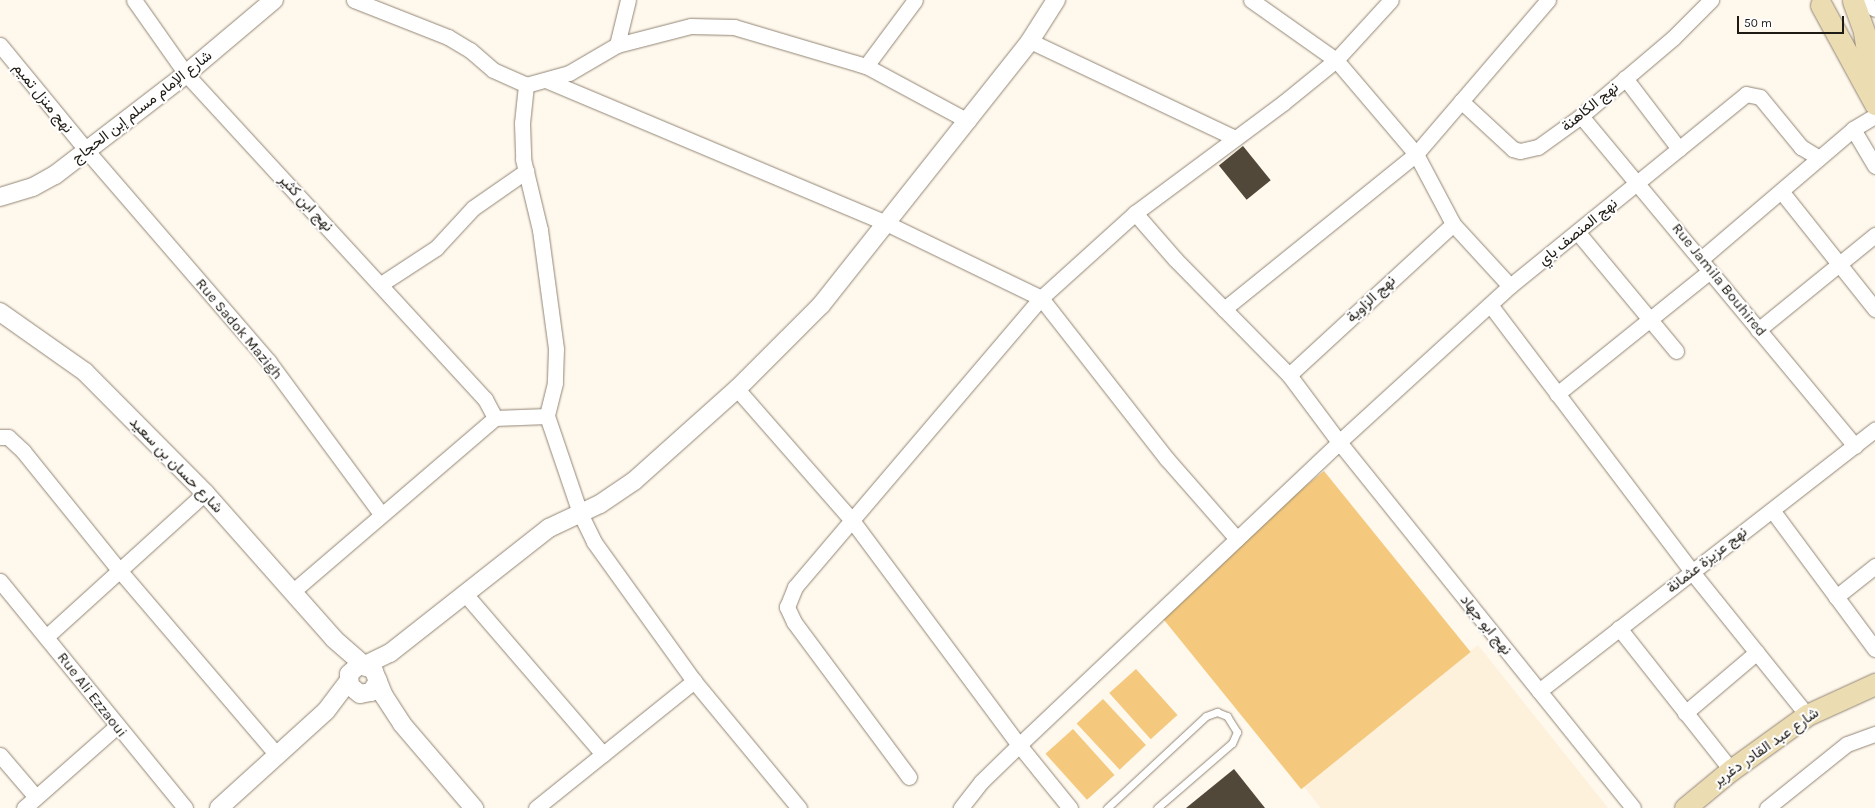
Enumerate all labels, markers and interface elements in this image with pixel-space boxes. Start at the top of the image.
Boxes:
scale bar [1739,8,1846,34]
text: 50 m [1744,16,1772,30]
street label: شارع اﻹمام مسلم إبن الحجاج [68,47,216,167]
street label: نهج منزل تميم [9,59,77,137]
street label: نهج الكاهنة [1558,79,1622,135]
street label: نهج ابن كثير [275,171,337,235]
street label: نهج المنصف باي [1535,195,1621,269]
street label: Rue Jamila Bouhired [1668,220,1770,340]
street label: نهج الزاوية [1343,272,1399,326]
street label: Rue Sadok Mazigh [192,275,286,383]
street label: شارع حسان بن سعيد [126,413,226,517]
street label: نهج عزيزة عثمانة [1663,523,1751,597]
street label: نهج ابو جهاد [1456,591,1516,659]
street label: Rue Ali Ezzaoui [53,649,131,741]
street label: شارع عبد القادر دغرير [1710,704,1822,790]

